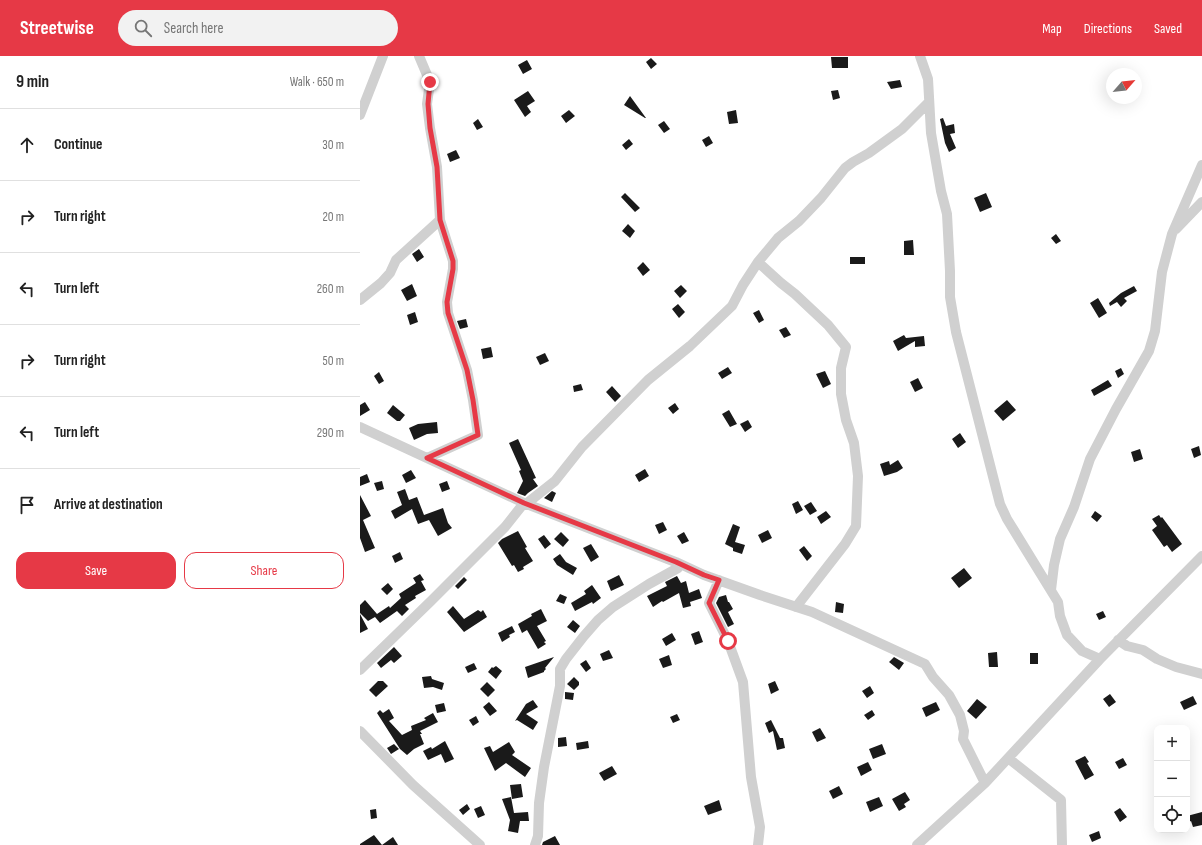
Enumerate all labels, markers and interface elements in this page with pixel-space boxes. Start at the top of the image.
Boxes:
search box [118,10,398,46]
text: Streetwise [20,17,94,40]
icon: search [132,17,154,39]
text: Search here [164,19,223,38]
text: Map [1042,20,1062,37]
text: Directions [1084,20,1132,37]
text: Saved [1154,20,1182,37]
north arrow [1106,68,1142,104]
text: 9 min [16,72,49,92]
route end [421,73,439,91]
text: Walk · 650 m [290,74,344,90]
icon: ahead [16,134,38,156]
text: Continue [54,135,103,154]
text: 30 m [322,137,344,153]
icon: right [16,206,38,228]
text: Turn right [54,207,106,226]
text: 20 m [322,209,344,225]
icon: left [16,278,38,300]
text: Turn left [54,279,99,298]
text: 260 m [317,281,344,297]
icon: right [16,350,38,372]
text: Turn right [54,351,106,370]
text: 50 m [323,353,344,369]
icon: left [16,422,38,444]
text: Turn left [54,423,99,442]
text: 290 m [317,425,344,441]
icon: arrive [16,494,38,516]
text: Arrive at destination [54,495,163,514]
button: Save [16,552,176,589]
button: Share [184,552,344,589]
route start [719,632,737,650]
map controls [1154,725,1190,833]
button: + [1154,725,1190,761]
button: − [1154,761,1190,797]
button: locate [1154,797,1190,833]

